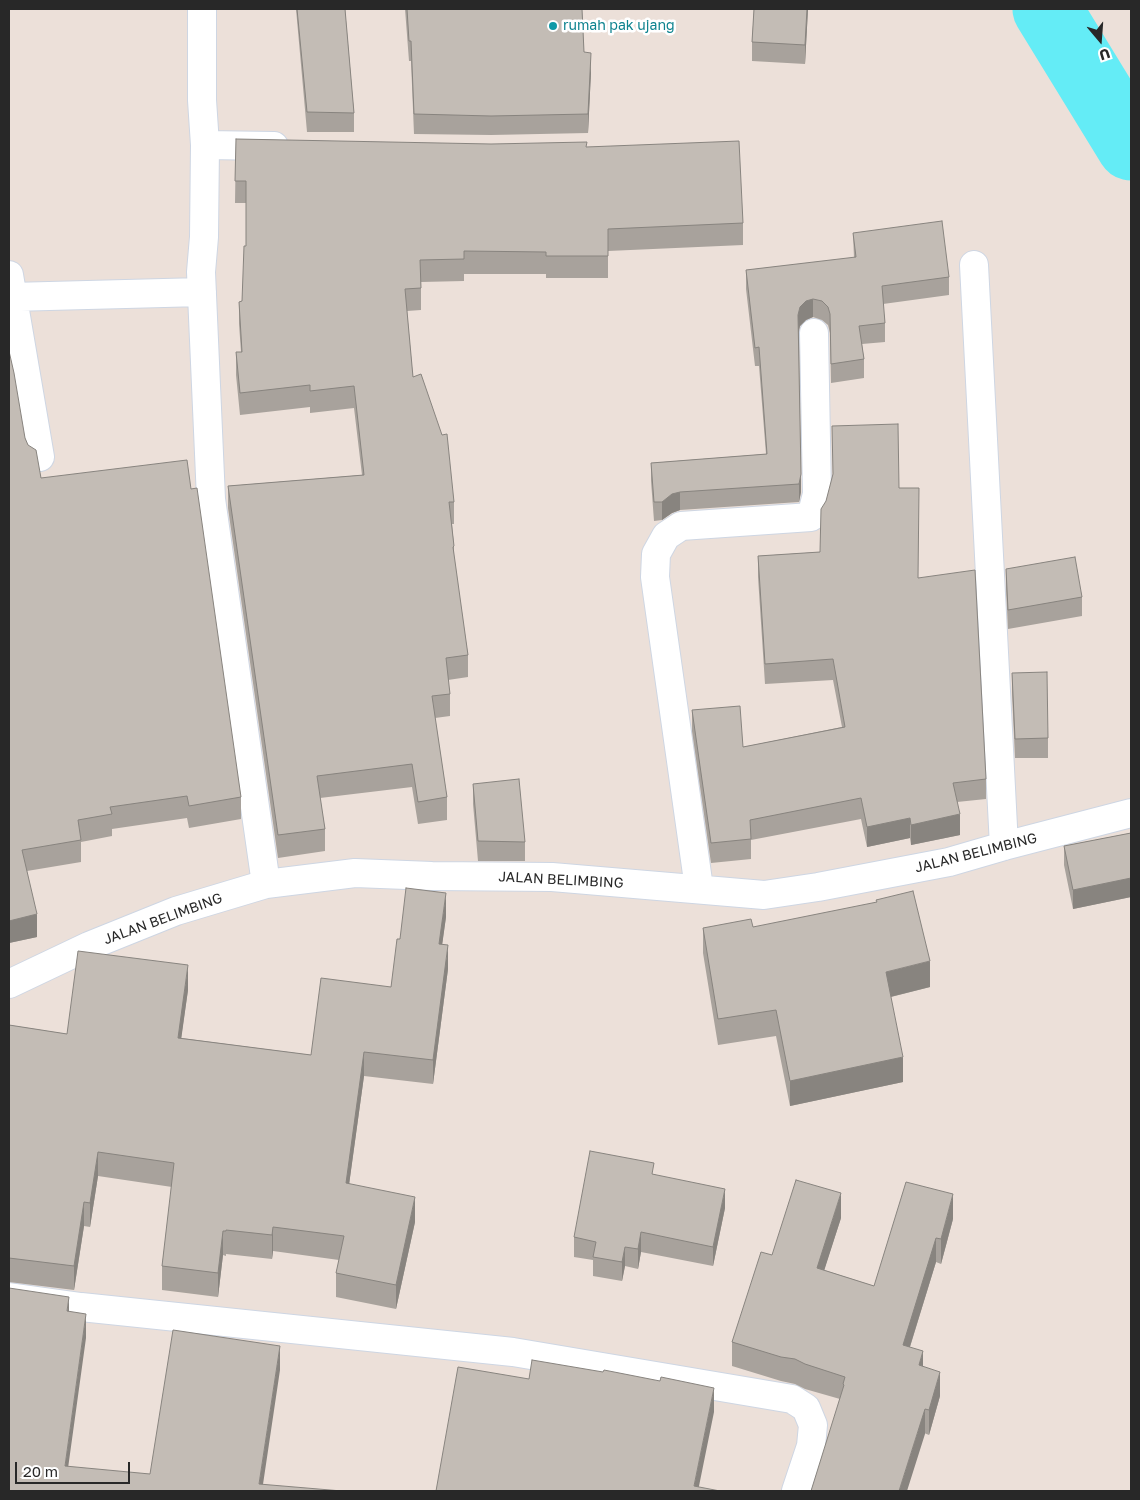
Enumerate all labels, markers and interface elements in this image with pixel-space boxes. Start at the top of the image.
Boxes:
north arrow [1075,15,1125,65]
place label: rumah pak ujang [563,18,675,34]
marker: rumah pak ujang [547,20,559,32]
text: U [1097,45,1112,64]
street label: JALAN BELIMBING [913,830,1039,876]
street label: JALAN BELIMBING [498,868,624,892]
street label: JALAN BELIMBING [101,890,225,948]
scale bar [18,1452,132,1484]
text: 20 m [23,1462,58,1480]

